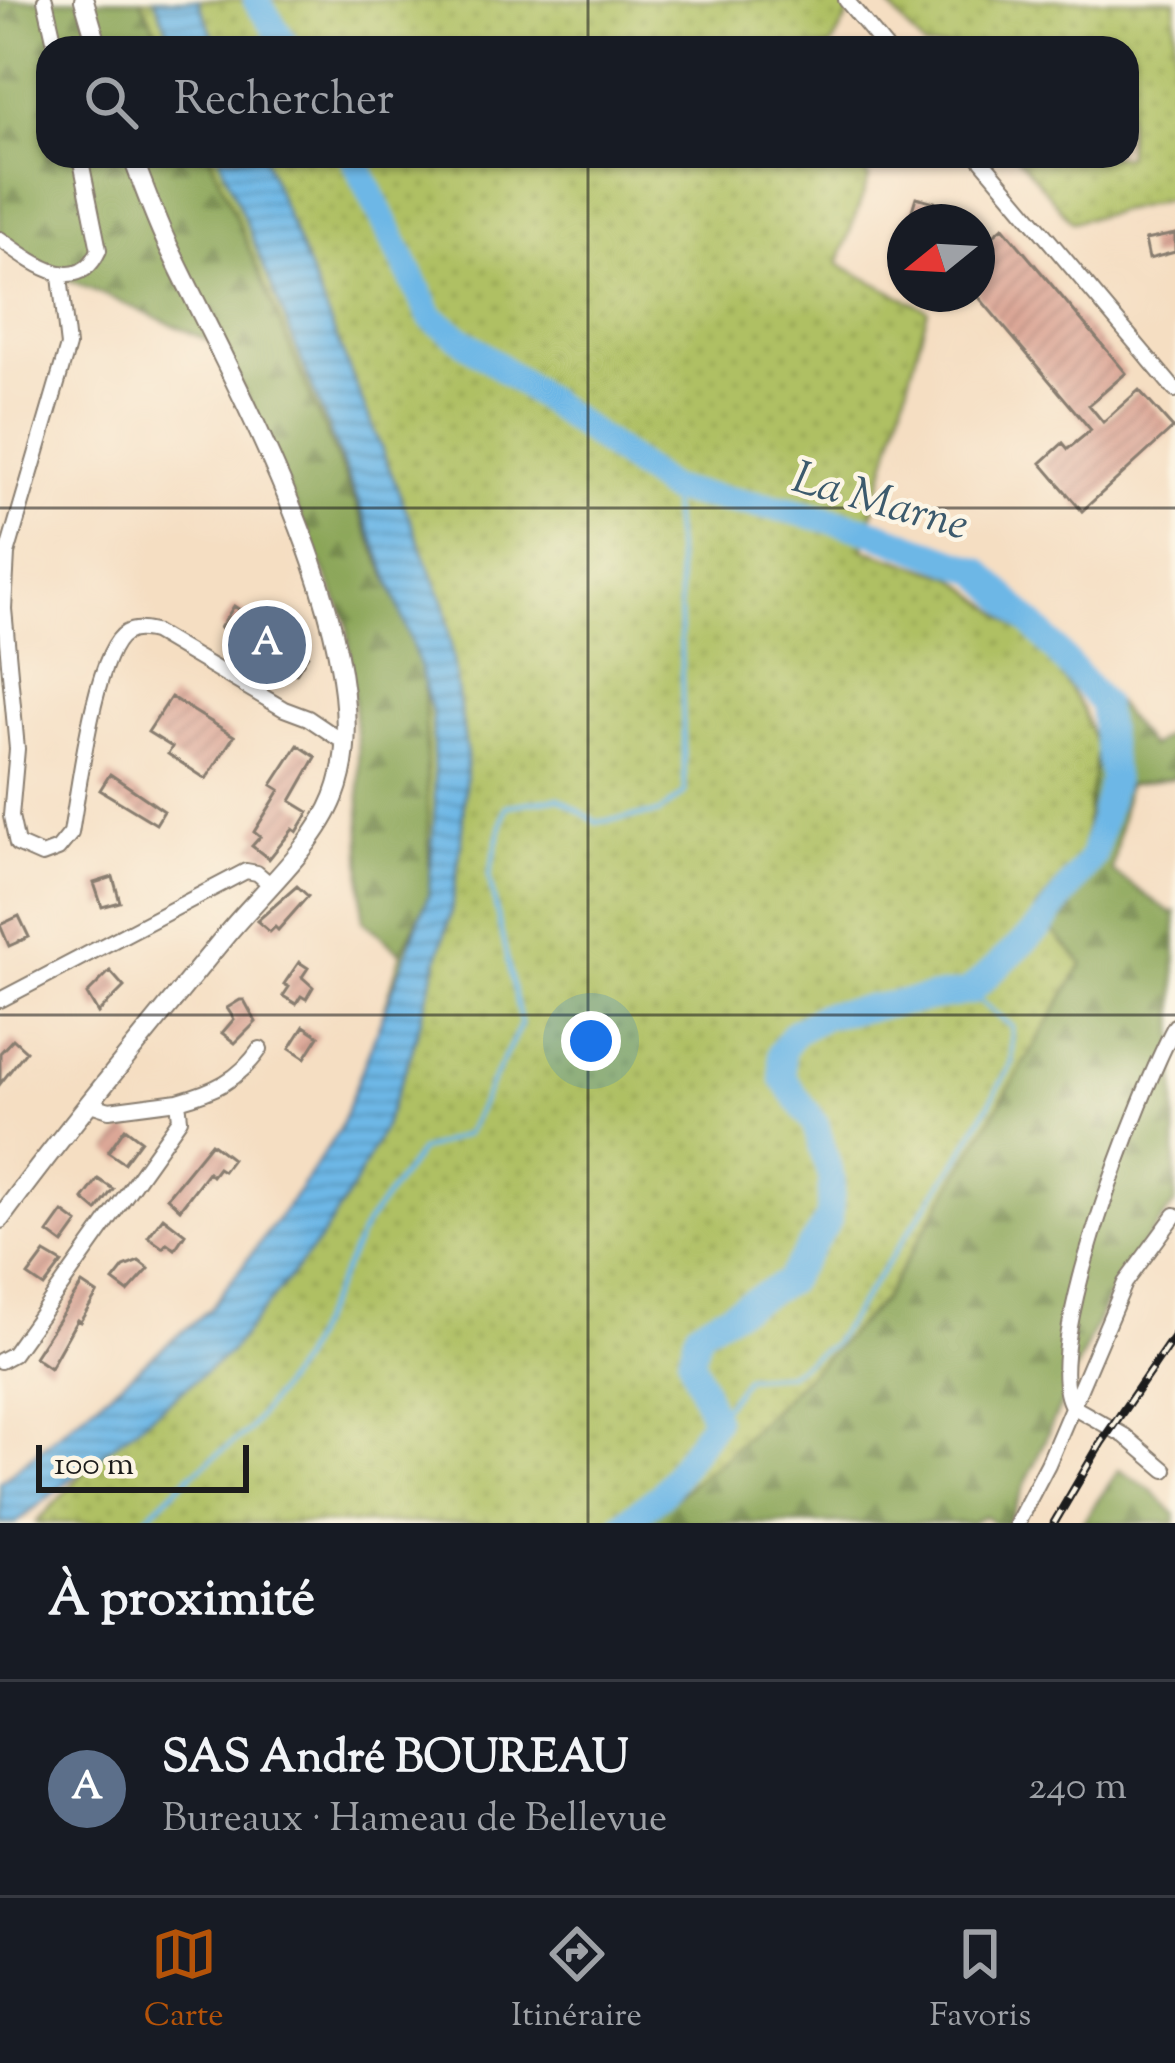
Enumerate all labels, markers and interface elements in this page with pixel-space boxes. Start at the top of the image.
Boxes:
search box [36,36,1139,168]
icon: search [78,69,144,135]
text: Rechercher [174,70,394,135]
north arrow [887,204,995,312]
water label: La Marne [784,448,975,560]
pin: A [228,600,306,690]
your location [561,1011,621,1071]
scale bar [36,1439,249,1492]
text: 100 m [54,1442,134,1490]
text: À proximité [48,1565,315,1638]
text: SAS André BOUREAU [162,1728,628,1793]
text: A [71,1761,103,1817]
text: 240 m [1028,1761,1127,1817]
text: Bureaux · Hameau de Bellevue [162,1793,667,1849]
tab: Carte [144,1921,224,2041]
tab: Itinéraire [511,1921,642,2041]
tab: Favoris [930,1921,1031,2041]

